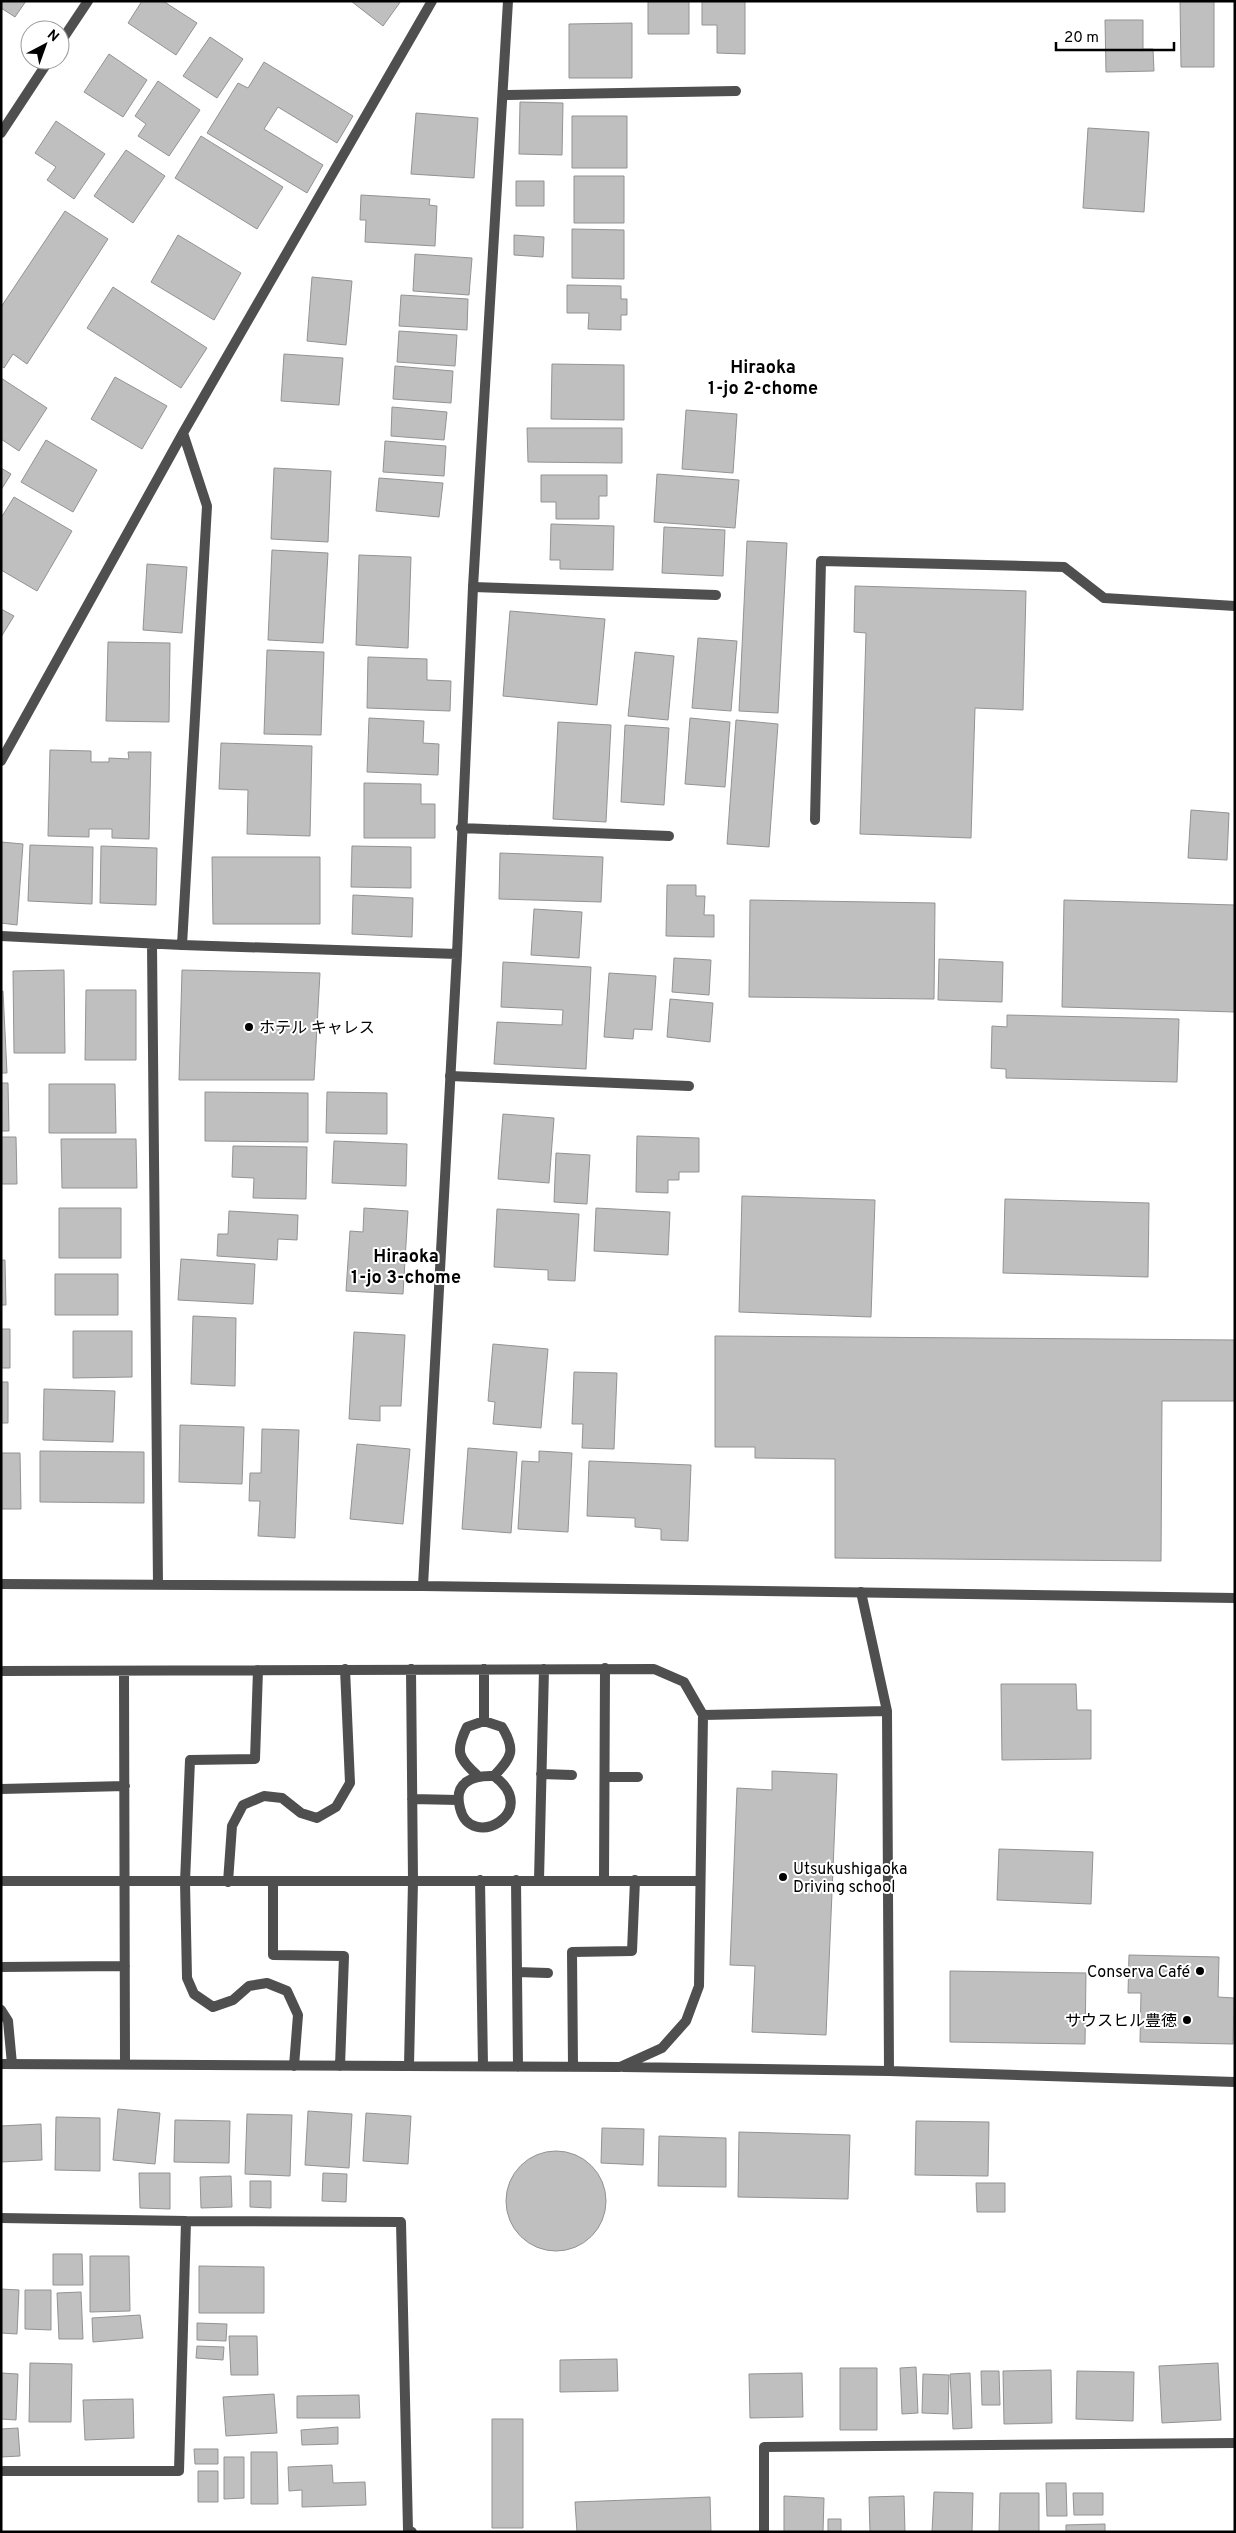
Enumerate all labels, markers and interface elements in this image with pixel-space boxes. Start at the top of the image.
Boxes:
north arrow [20,20,70,70]
scale bar [1056,20,1174,52]
text: N [43,27,62,46]
text: 20 m [1064,29,1099,48]
district label: Hiraoka 1-jo 2-chome [708,357,818,401]
place label: ホテル キャレス [259,1019,375,1039]
marker: ホテル キャレス [243,1021,255,1033]
district label: Hiraoka 1-jo 3-chome [351,1246,461,1290]
place label: Utsukushigaoka Driving school [793,1860,907,1898]
marker: Utsukushigaoka Driving school [777,1871,789,1883]
place label: Conserva Café [1087,1963,1190,1983]
marker: Conserva Café [1194,1965,1206,1977]
place label: サウスヒル豊徳 [1065,2012,1177,2032]
marker: サウスヒル豊徳 [1181,2014,1193,2026]

